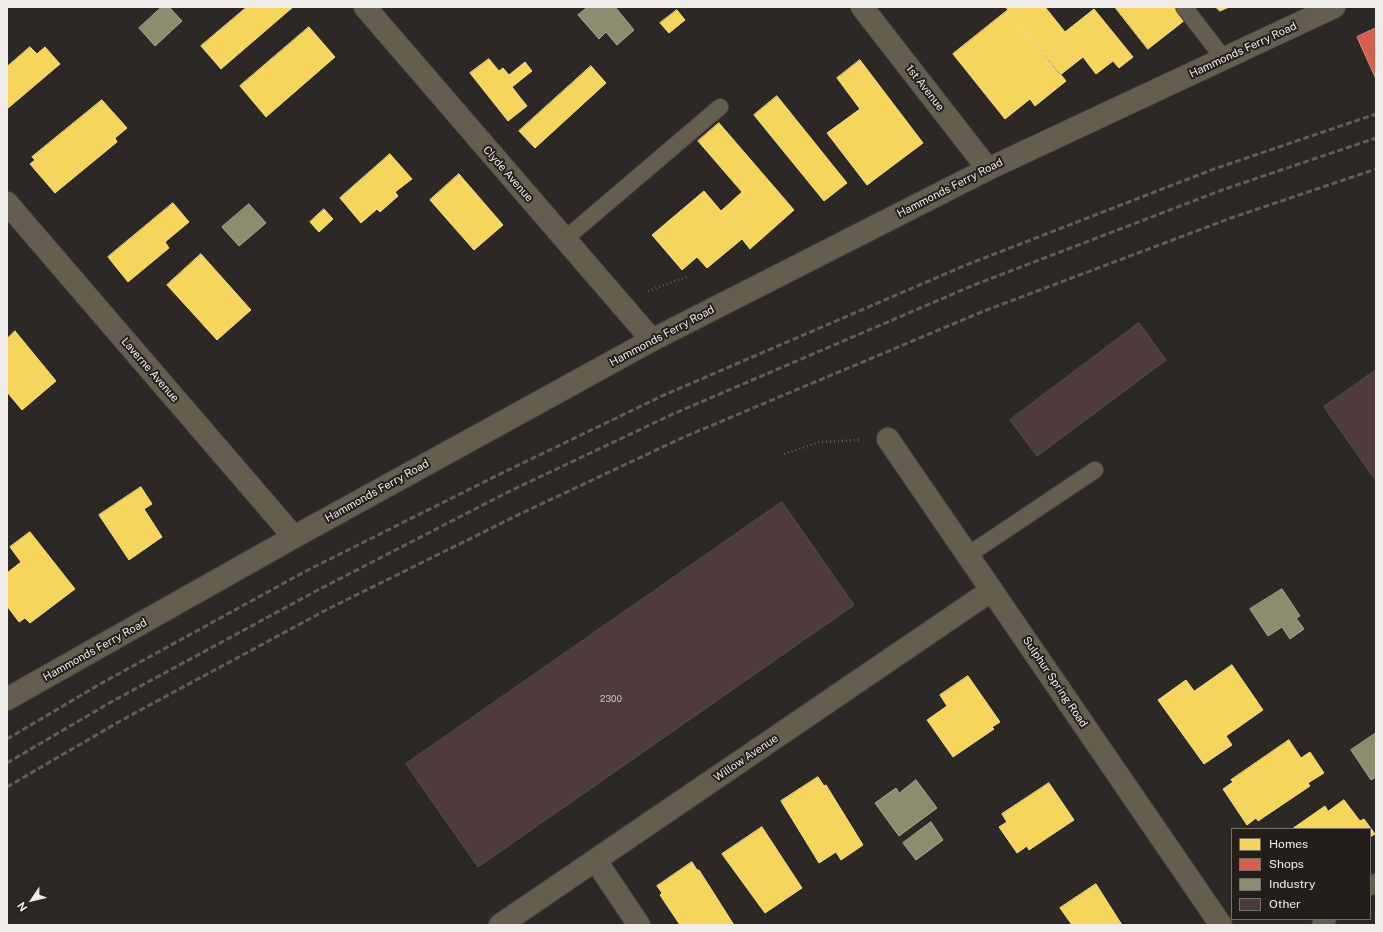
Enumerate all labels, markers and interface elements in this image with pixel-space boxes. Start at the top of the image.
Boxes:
street label: Hammonds Ferry Road [1187,19,1299,81]
street label: 1st Avenue [903,62,947,114]
street label: Clyde Avenue [480,143,536,205]
street label: Hammonds Ferry Road [895,156,1005,220]
street label: Hammonds Ferry Road [607,303,717,369]
street label: Laverne Avenue [118,335,182,405]
street label: Hammonds Ferry Road [323,457,431,525]
street label: Hammonds Ferry Road [41,616,149,684]
street label: Sulphur Spring Road [1020,634,1090,730]
house number: 2300 [600,694,622,704]
street label: Willow Avenue [711,732,781,784]
legend [1231,828,1371,920]
text: Homes [1269,837,1308,851]
text: Shops [1269,857,1304,871]
text: Industry [1269,877,1315,891]
north arrow [12,880,52,920]
text: Other [1269,897,1301,911]
text: N [15,900,30,914]

